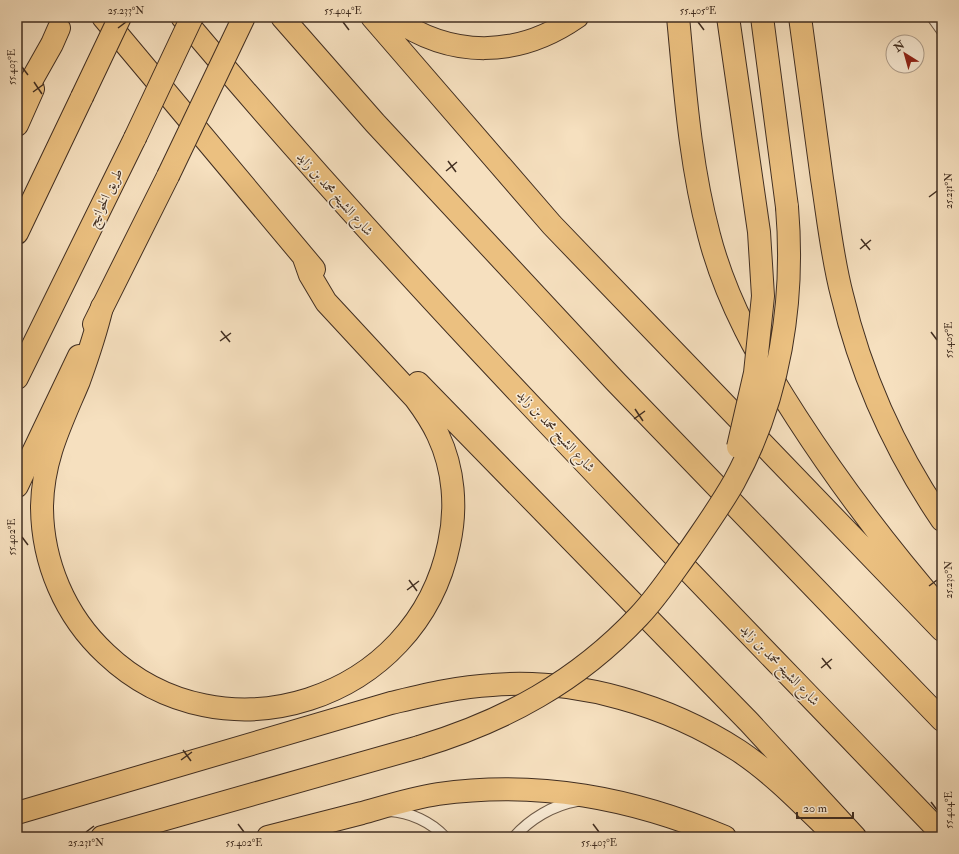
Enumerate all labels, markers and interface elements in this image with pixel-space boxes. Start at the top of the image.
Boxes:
text: 25.233°N [108,5,144,17]
text: 55.404°E [324,5,362,17]
text: 55.405°E [680,5,716,17]
north arrow [885,34,925,74]
text: N [891,38,908,55]
text: 55.403°E [6,49,18,85]
street label: شارع الشيخ محمد بن زايد [290,149,377,242]
street label: طريق الخوانيج [83,166,130,232]
text: 25.231°N [943,173,955,209]
text: 55.405°E [943,322,955,358]
street label: شارع الشيخ محمد بن زايد [510,386,599,479]
text: 55.402°E [6,518,18,556]
text: 25.230°N [943,561,955,599]
street label: شارع الشيخ محمد بن زايد [734,621,823,712]
text: 55.404°E [943,791,955,829]
scale bar [797,794,853,820]
text: 20 m [803,801,828,816]
text: 25.231°N [68,837,104,849]
text: 55.402°E [225,837,263,849]
text: 55.403°E [581,837,617,849]

